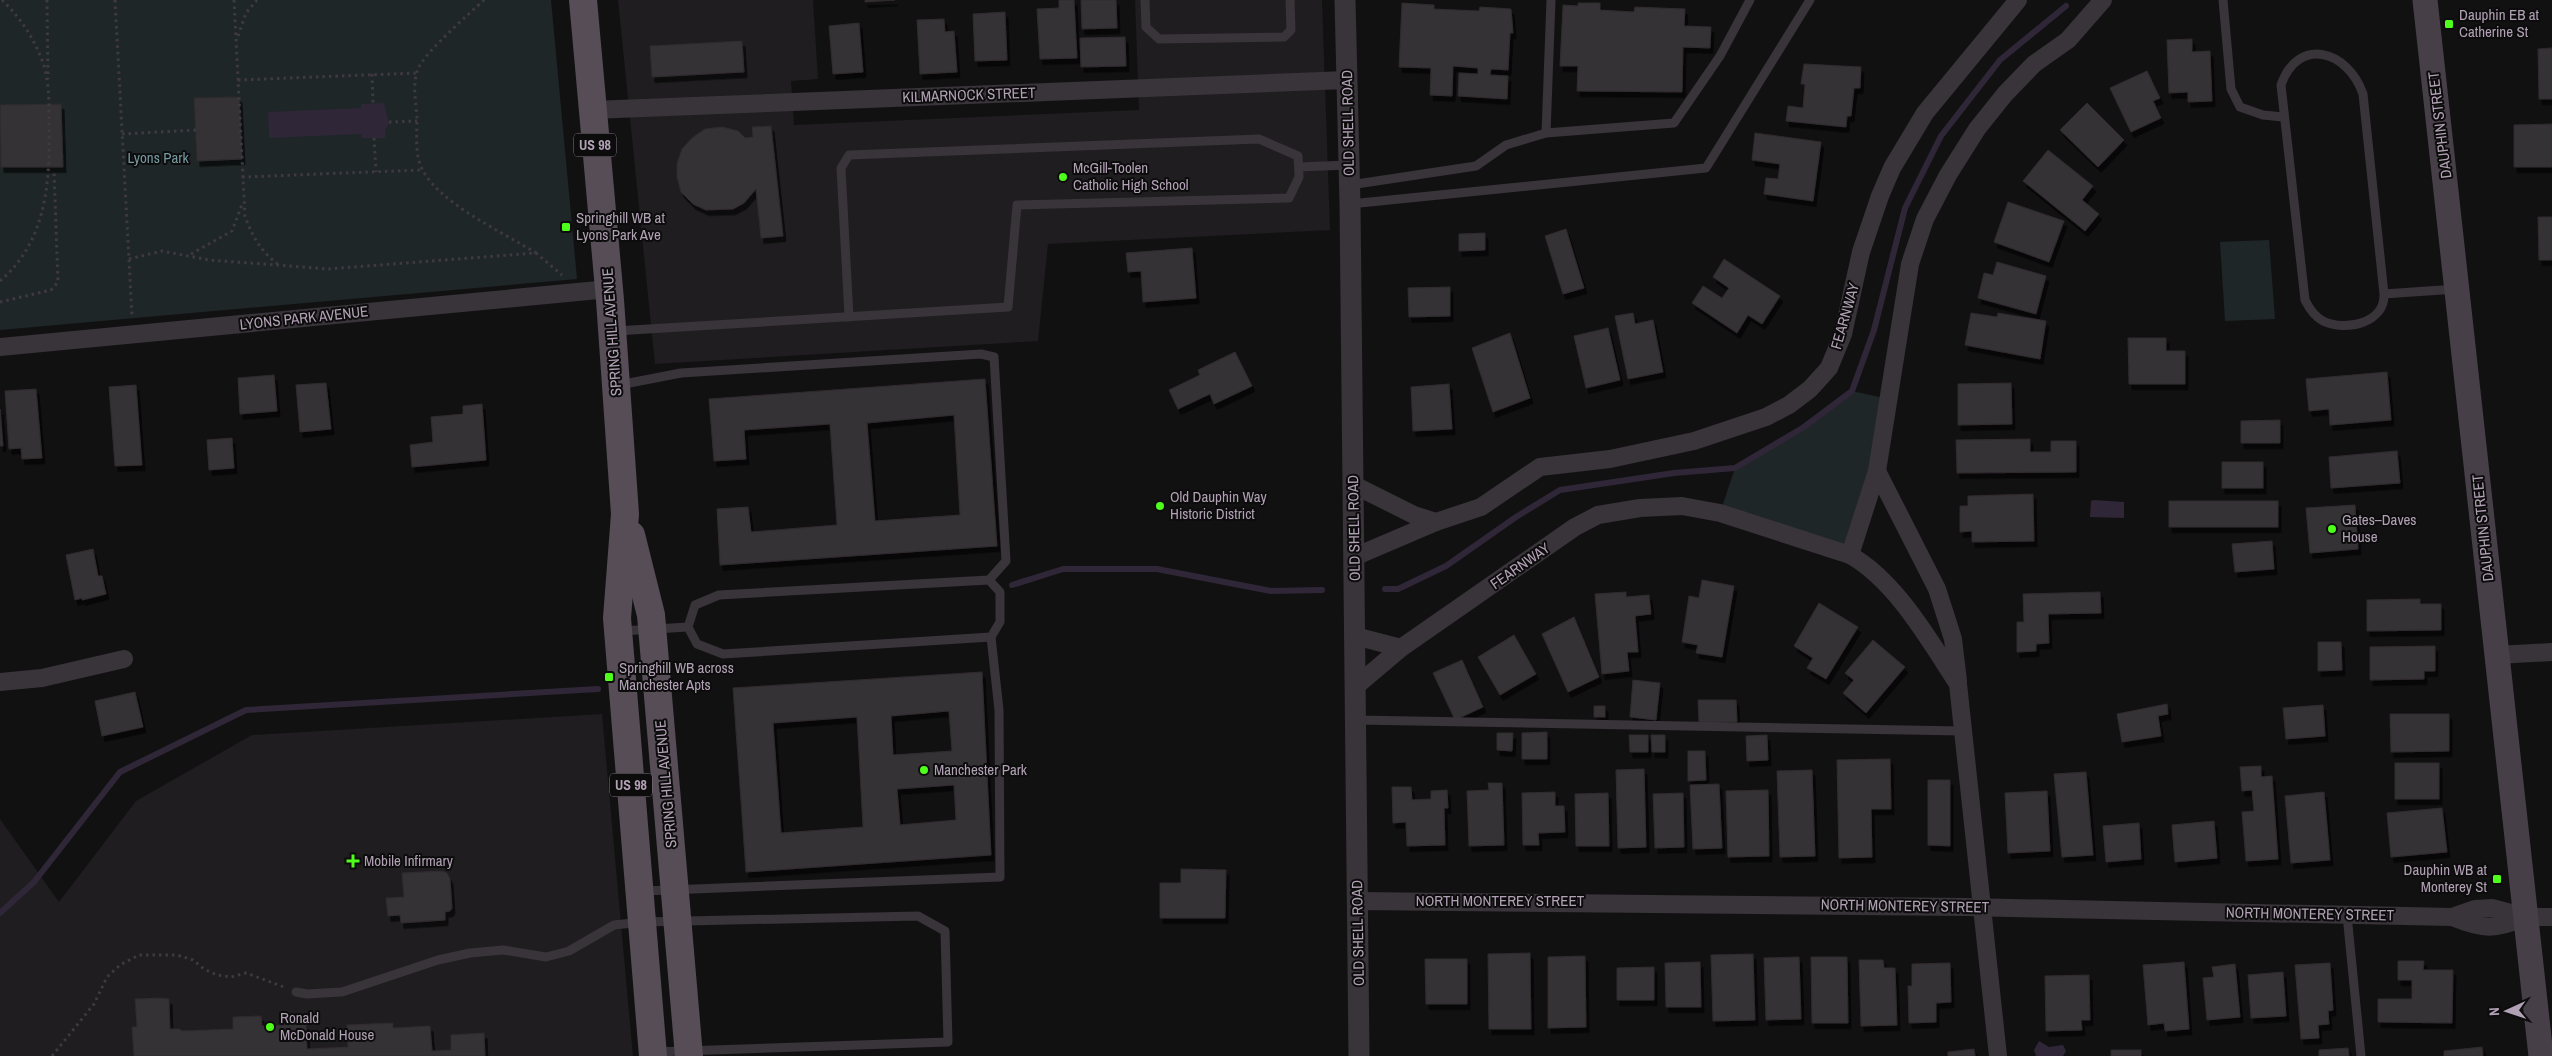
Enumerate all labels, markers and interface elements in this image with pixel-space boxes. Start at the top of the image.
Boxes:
place label: Dauphin EB at Catherine St [2459,4,2540,42]
marker: Dauphin EB at Catherine St [2443,18,2455,30]
street label: OLD SHELL ROAD [1336,70,1359,176]
street label: DAUPHIN STREET [2422,70,2456,180]
street label: KILMARNOCK STREET [902,82,1036,107]
road number: US 98 [574,134,616,156]
park label: Lyons Park [127,147,189,168]
place label: McGill-Toolen Catholic High School [1073,157,1189,195]
marker: McGill-Toolen Catholic High School [1057,171,1069,183]
place label: Springhill WB at Lyons Park Ave [576,207,665,245]
marker: Springhill WB at Lyons Park Ave [560,221,572,233]
street label: SPRING HILL AVENUE [597,267,626,397]
street label: FEARNWAY [1825,279,1864,352]
street label: LYONS PARK AVENUE [239,300,369,335]
street label: DAUPHIN STREET [2466,473,2499,583]
street label: OLD SHELL ROAD [1342,475,1365,581]
place label: Old Dauphin Way Historic District [1170,486,1267,524]
marker: Old Dauphin Way Historic District [1154,500,1166,512]
place label: Gates–Daves House [2342,509,2417,547]
marker: Gates–Daves House [2326,523,2338,535]
street label: FEARNWAY [1486,537,1554,594]
place label: Springhill WB across Manchester Apts [619,657,734,695]
marker: Springhill WB across Manchester Apts [603,671,615,683]
street label: SPRING HILL AVENUE [649,719,682,849]
place label: Manchester Park [934,759,1028,780]
marker: Manchester Park [918,764,930,776]
road number: US 98 [610,774,652,796]
place label: Mobile Infirmary [364,850,454,871]
marker: Mobile Infirmary [346,854,360,868]
place label: Dauphin WB at Monterey St [2404,859,2488,897]
marker: Dauphin WB at Monterey St [2491,873,2503,885]
street label: OLD SHELL ROAD [1346,880,1369,986]
street label: NORTH MONTEREY STREET [1416,890,1585,911]
street label: NORTH MONTEREY STREET [1821,894,1990,917]
street label: NORTH MONTEREY STREET [2226,902,2395,925]
north arrow [2482,986,2532,1036]
place label: Ronald McDonald House [280,1007,374,1045]
text: N [2485,1007,2503,1016]
marker: Ronald McDonald House [264,1021,276,1033]

